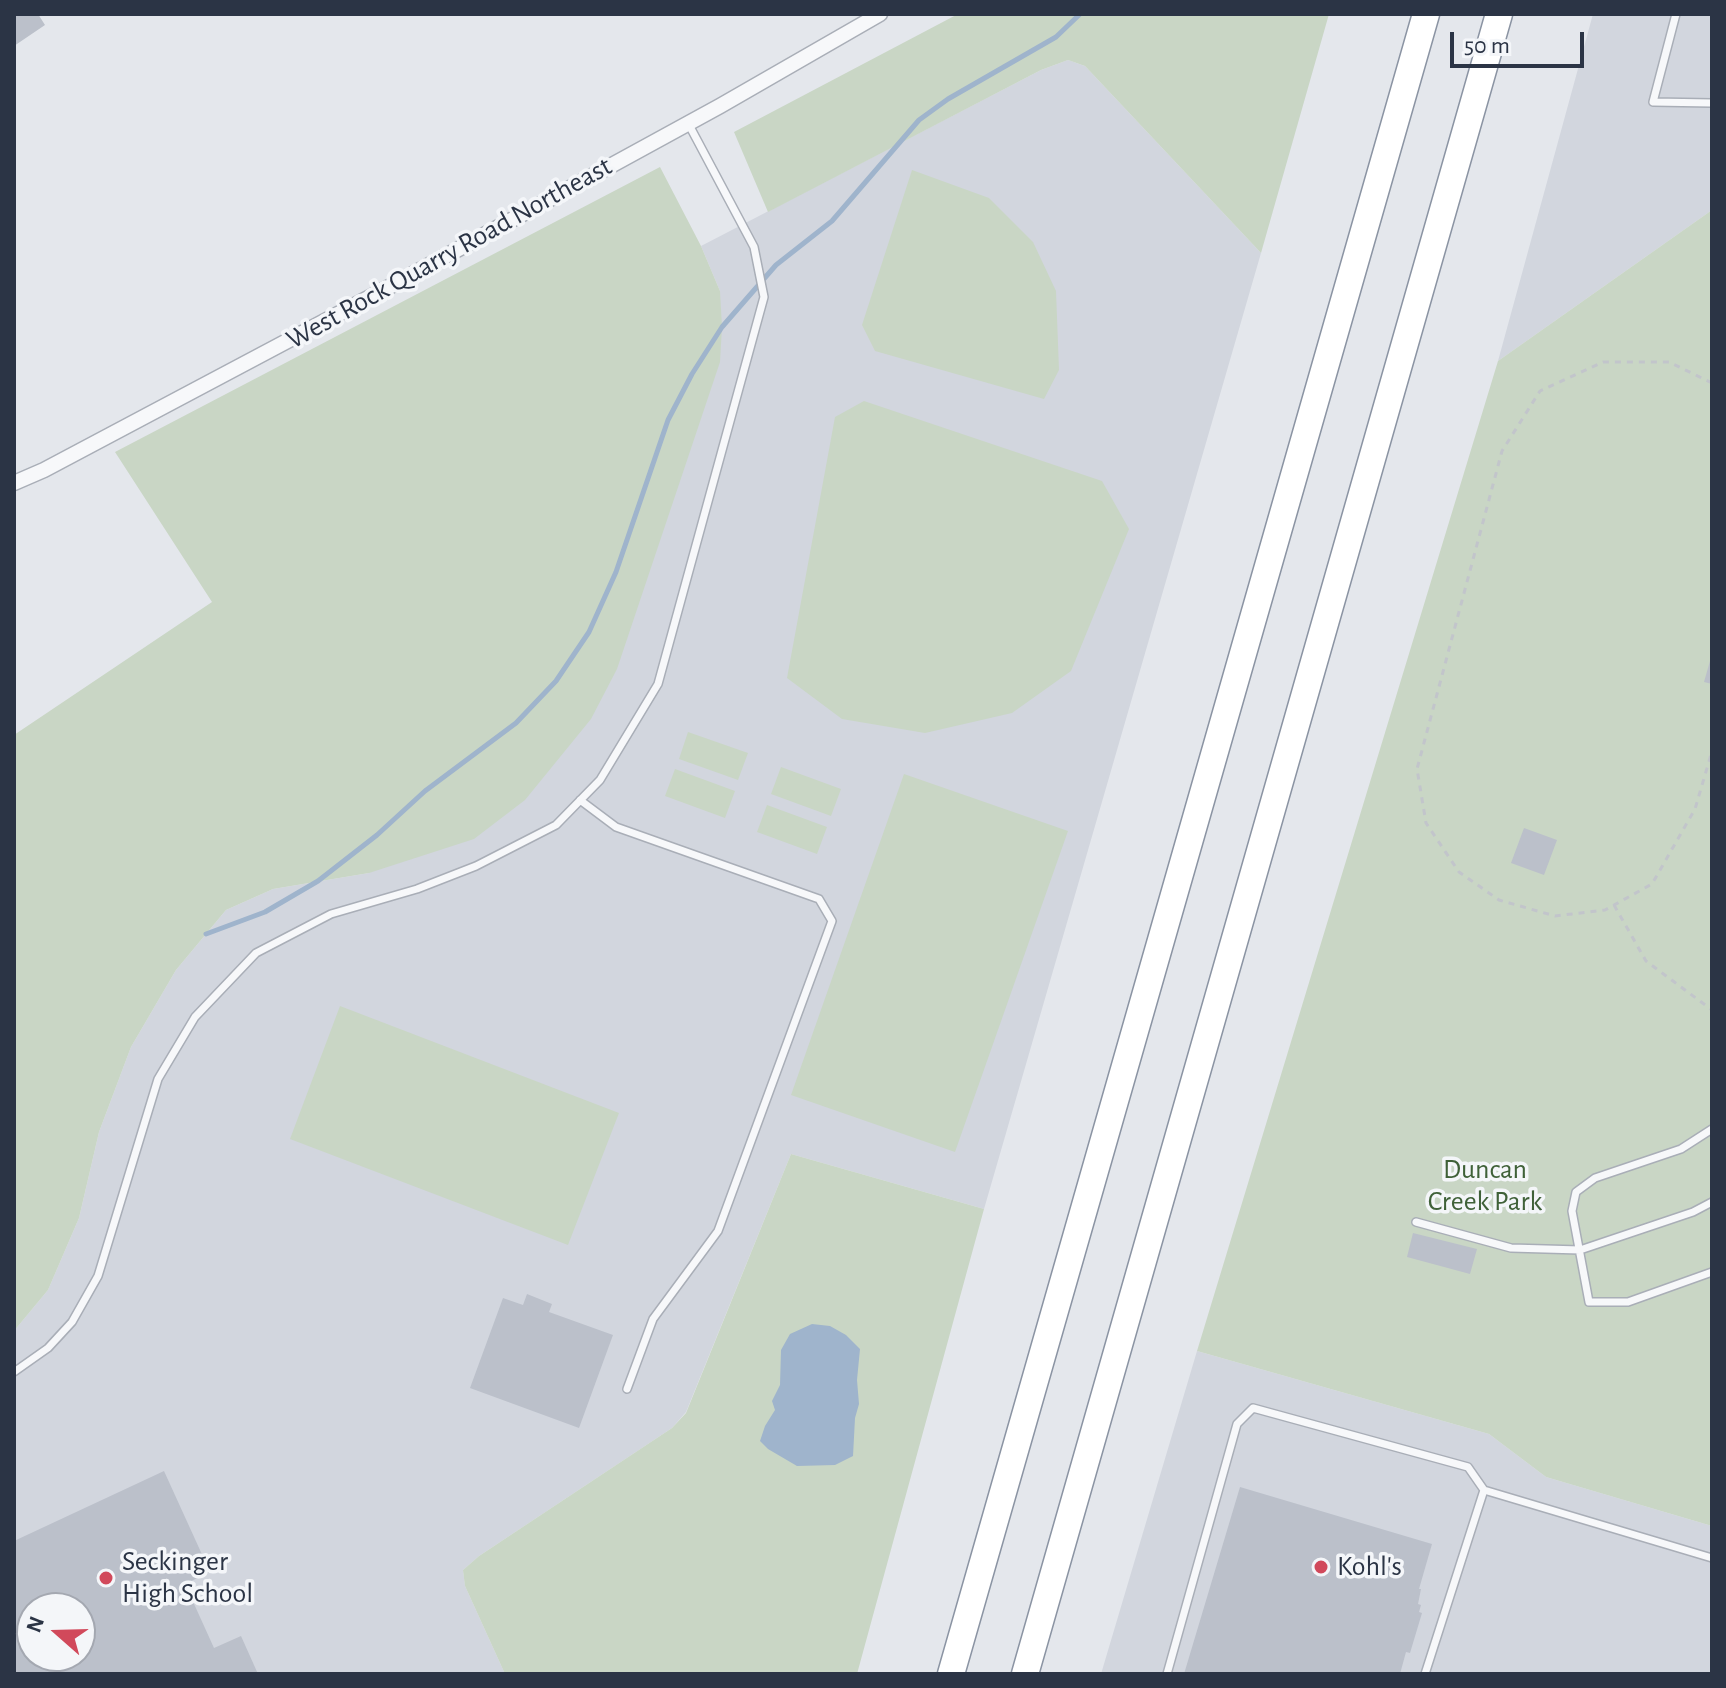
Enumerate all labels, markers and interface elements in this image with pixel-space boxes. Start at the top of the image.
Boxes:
scale bar [1454,16,1588,66]
text: 50 m [1464,34,1510,58]
street label: West Rock Quarry Road Northeast [280,149,618,357]
park label: Duncan Creek Park [1428,1153,1542,1219]
place label: Seckinger High School [122,1545,253,1611]
place label: Kohl's [1337,1550,1402,1584]
marker: Kohl's [1312,1558,1330,1576]
marker: Seckinger High School [97,1569,115,1587]
north arrow [16,1592,96,1672]
text: N [22,1614,48,1635]

